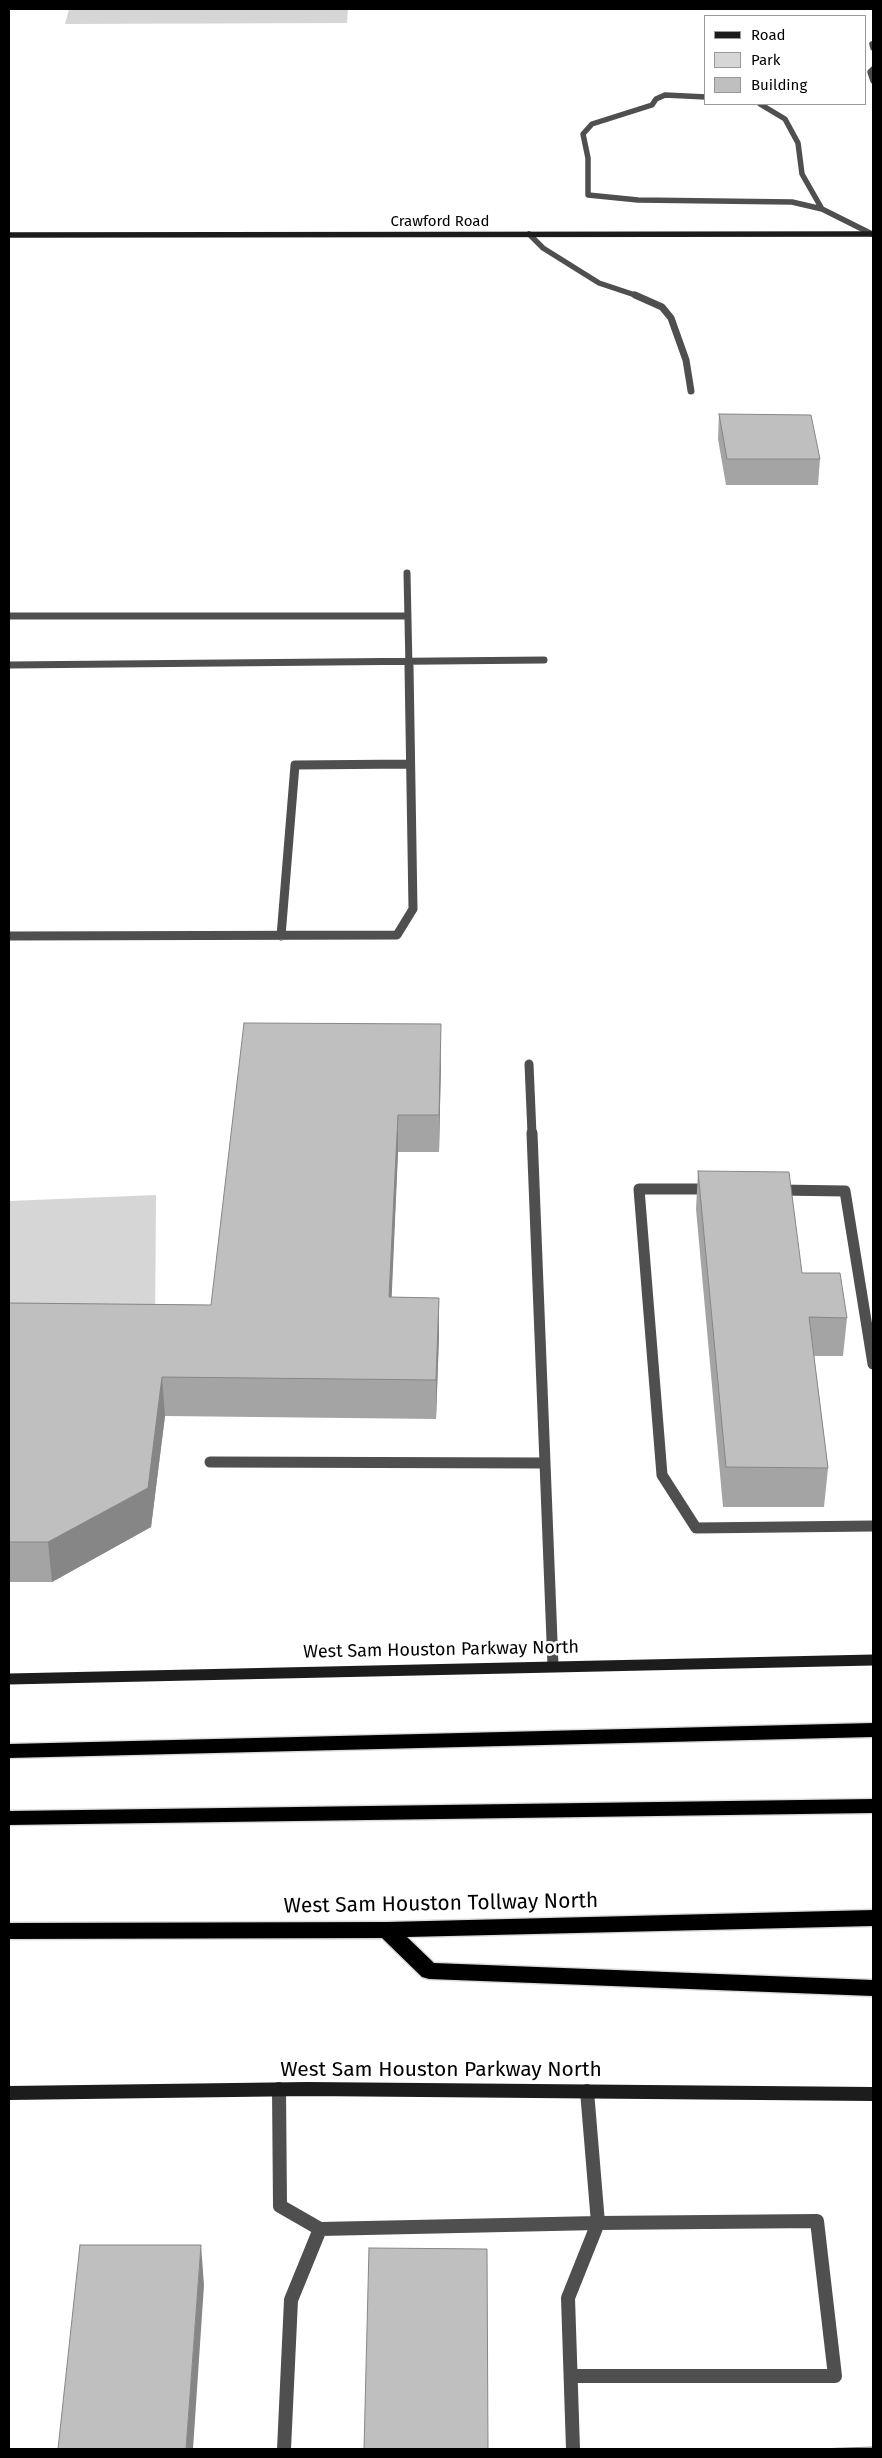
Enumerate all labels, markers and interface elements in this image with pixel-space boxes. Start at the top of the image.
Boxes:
legend [704,15,867,105]
text: Road [751,26,786,44]
text: Park [751,51,781,69]
text: Building [751,76,807,94]
street label: Crawford Road [391,213,489,231]
street label: West Sam Houston Parkway North [303,1637,579,1663]
street label: West Sam Houston Tollway North [283,1889,599,1919]
street label: West Sam Houston Parkway North [280,2057,602,2083]

